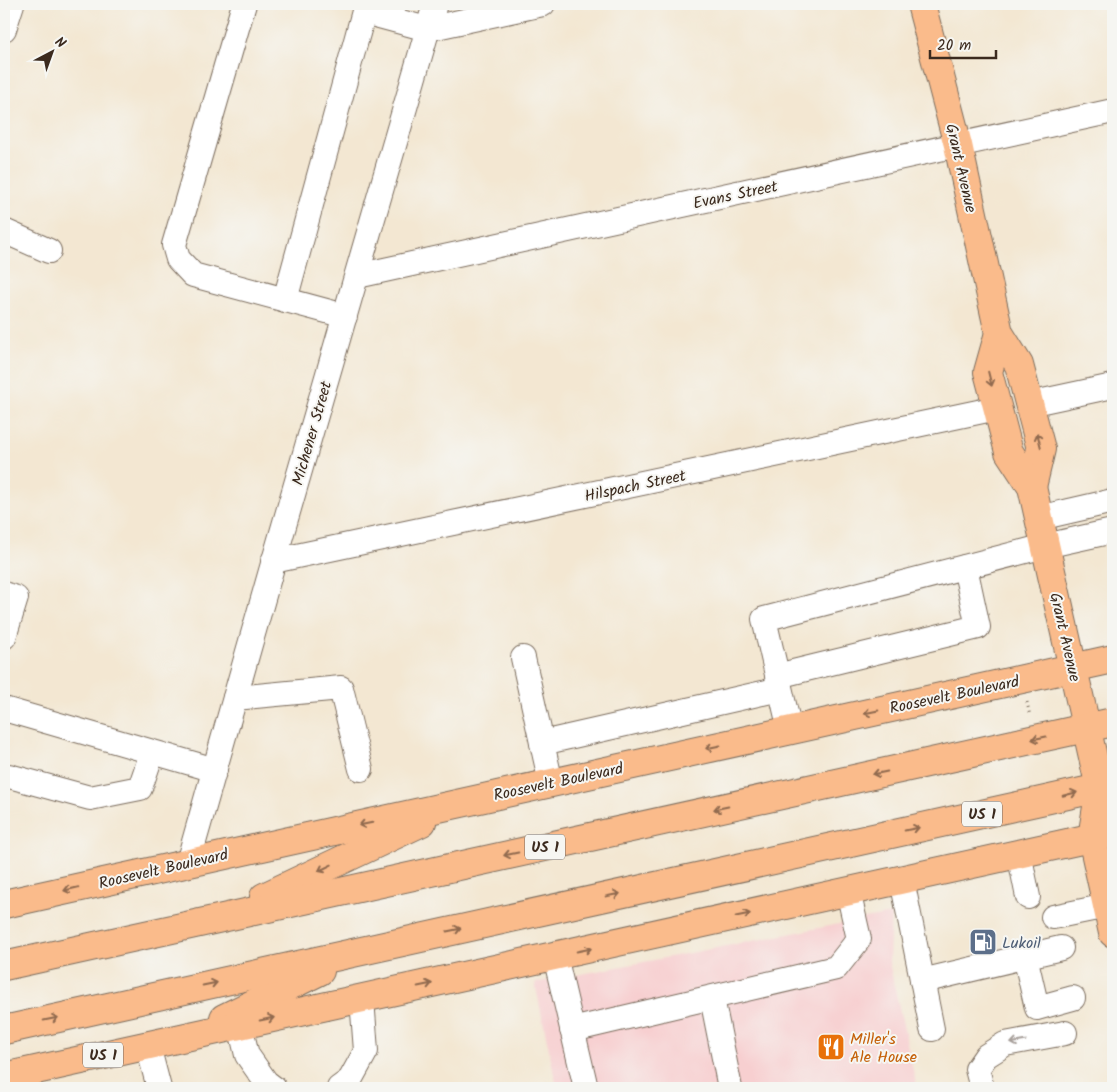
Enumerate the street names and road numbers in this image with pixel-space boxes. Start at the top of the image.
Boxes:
street label: Grant Avenue [938,121,983,215]
street label: Evans Street [691,174,781,217]
street label: Michener Street [286,378,339,488]
street label: Hilspach Street [582,463,689,509]
street label: Grant Avenue [1042,590,1087,684]
street label: Roosevelt Boulevard [887,669,1023,721]
street label: Roosevelt Boulevard [491,756,627,808]
road number: US 1 [962,802,1002,826]
road number: US 1 [525,834,565,860]
street label: Roosevelt Boulevard [96,842,232,897]
road number: US 1 [83,1042,123,1068]

